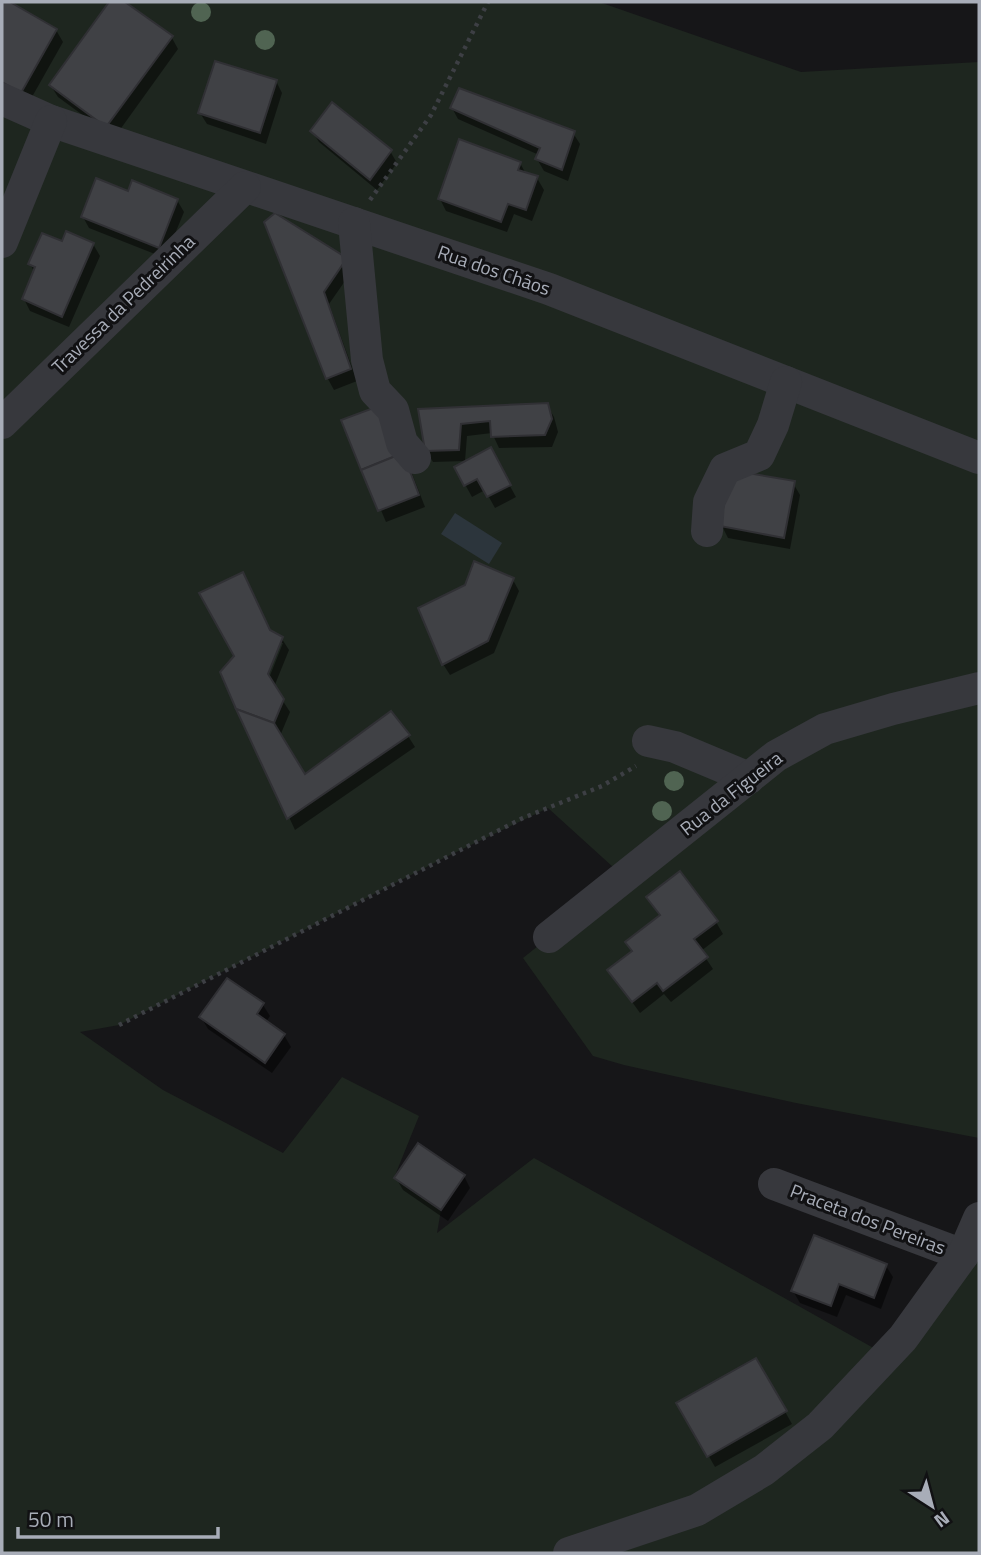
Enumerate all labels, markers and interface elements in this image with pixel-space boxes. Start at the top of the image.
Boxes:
street label: Travessa da Pedreirinha [44,227,201,380]
street label: Rua dos Chãos [434,237,555,302]
street label: Rua da Figueira [673,743,788,842]
street label: Praceta dos Pereiras [786,1176,950,1262]
north arrow [897,1471,967,1541]
scale bar [18,1496,217,1540]
text: 50 m [28,1503,74,1535]
text: N [928,1505,956,1536]

